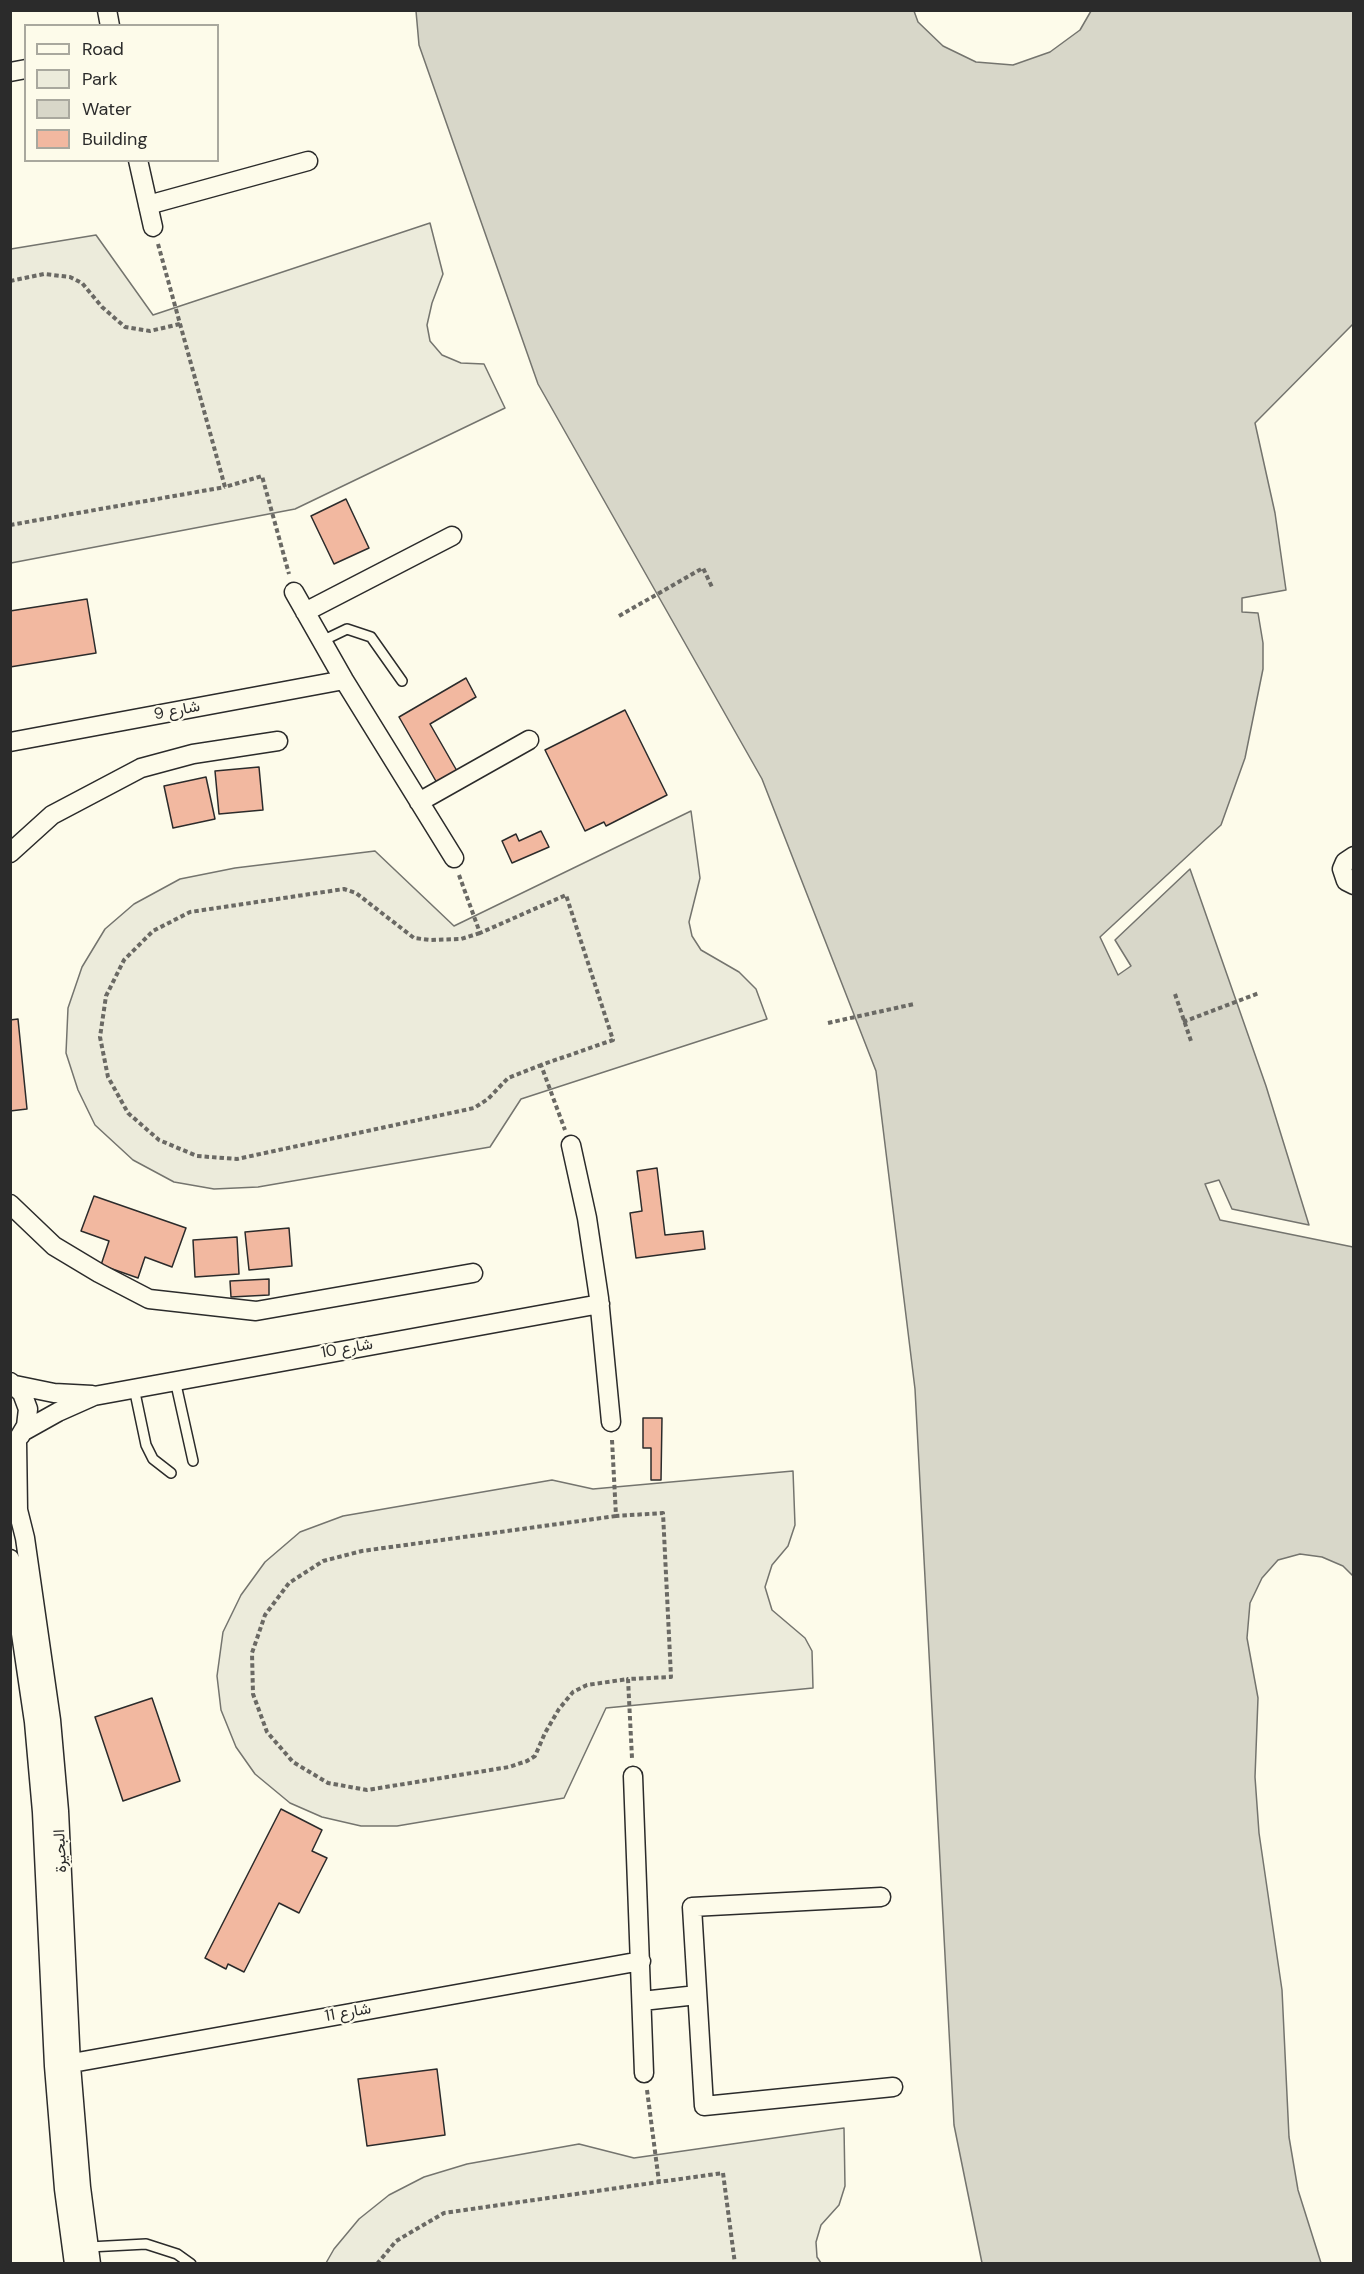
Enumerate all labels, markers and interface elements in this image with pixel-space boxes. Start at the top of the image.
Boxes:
legend [24,24,219,162]
text: Road [82,37,124,61]
text: Park [82,67,118,91]
text: Water [82,97,132,121]
text: Building [82,127,147,151]
street label: شارع 9 [152,697,202,725]
street label: شارع 10 [320,1335,374,1363]
street label: البحيرة [50,1829,72,1873]
street label: شارع 11 [323,2000,373,2026]

